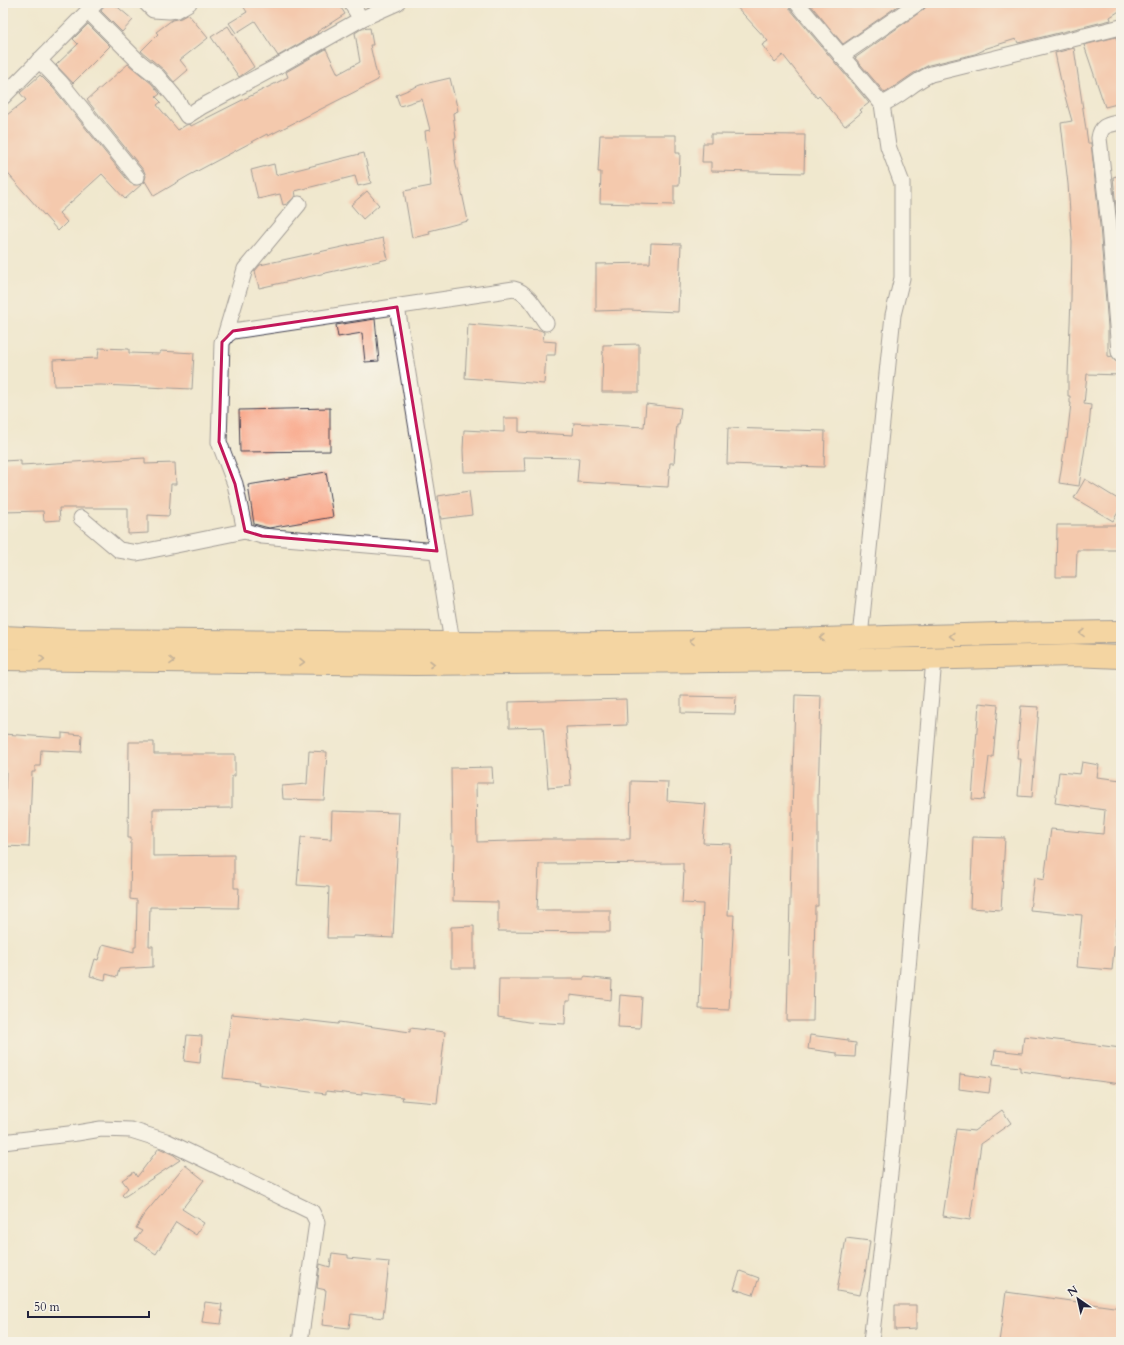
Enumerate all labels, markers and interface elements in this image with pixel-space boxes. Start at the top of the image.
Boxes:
one-way arrow [1079,628,1085,637]
one-way arrow [949,631,955,640]
one-way arrow [819,634,825,643]
one-way arrow [689,637,695,645]
one-way arrow [39,655,45,663]
one-way arrow [169,656,175,665]
one-way arrow [299,658,305,666]
one-way arrow [429,660,435,668]
north arrow [1058,1279,1098,1319]
text: N [1065,1282,1081,1300]
scale bar [28,1293,149,1319]
text: 50 m [34,1299,61,1315]

